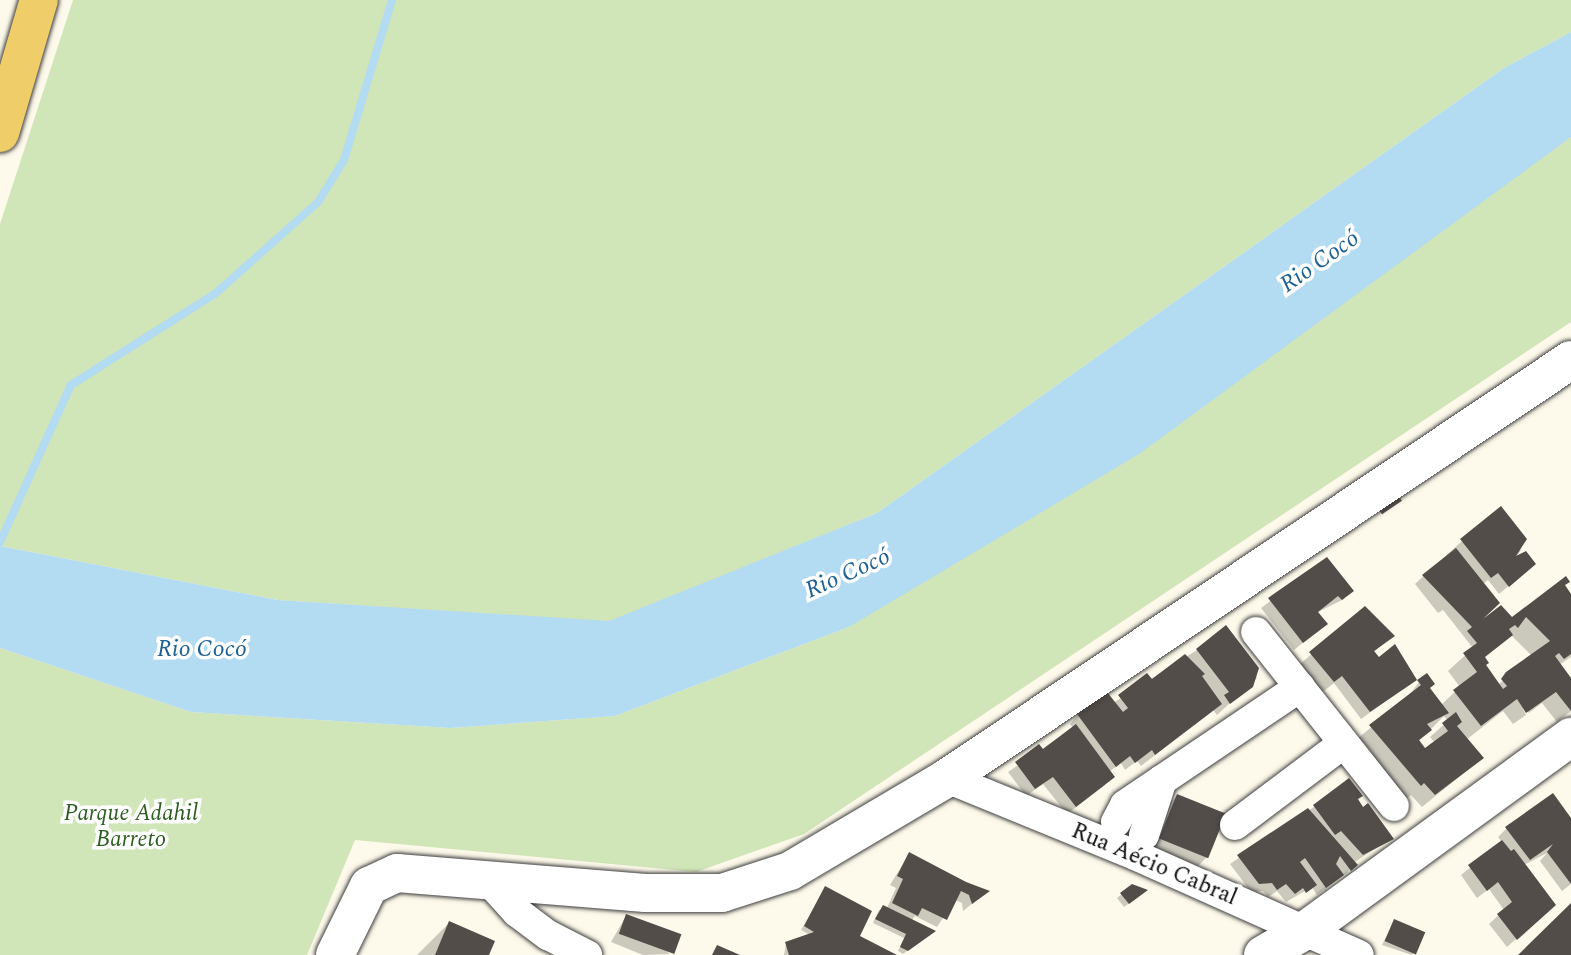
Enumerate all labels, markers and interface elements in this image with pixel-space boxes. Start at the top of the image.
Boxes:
water label: Rio Cocó [1275,224,1365,300]
water label: Rio Cocó [801,543,895,605]
water label: Rio Cocó [157,636,247,664]
park label: Parque Adahil Barreto [64,800,198,854]
street label: Rua Aécio Cabral [1067,818,1241,912]

